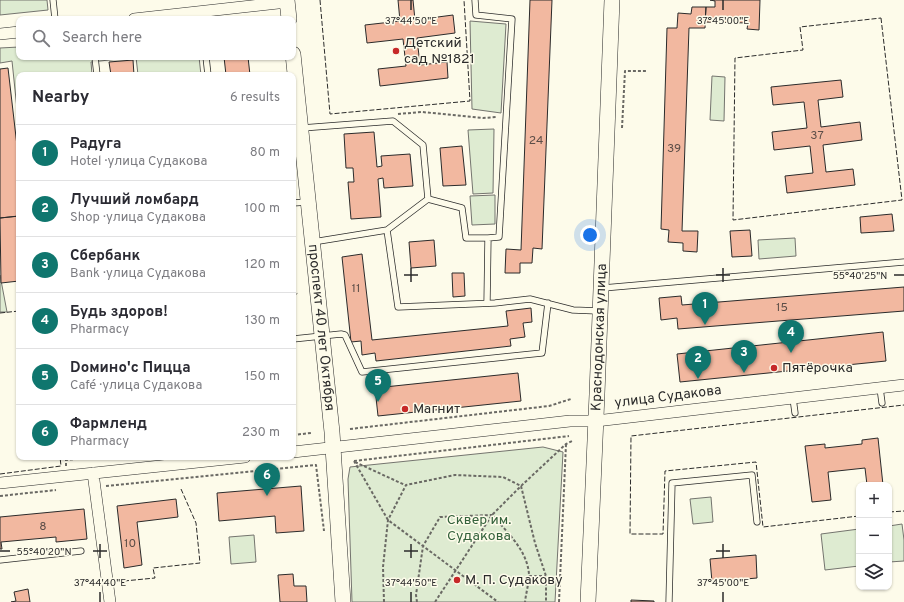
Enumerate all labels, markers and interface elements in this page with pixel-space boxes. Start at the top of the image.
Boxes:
text: 37°44'50"E [385,15,437,28]
text: 37°45'00"E [697,15,749,28]
search box [16,16,296,60]
icon: search [30,27,52,49]
text: Search here [62,29,142,48]
place label: Детский сад №1821 [404,35,475,68]
marker: Детский сад №1821 [391,46,401,56]
text: Nearby [32,87,89,109]
text: 6 results [230,90,280,106]
house number: 37 [810,128,824,144]
house number: 24 [529,133,543,149]
text: Радуга [70,135,121,154]
house number: 39 [667,141,681,157]
text: 1 [42,145,48,161]
text: 80 m [250,145,280,161]
text: Hotel · улица Судакова [70,154,207,170]
text: Лучший ломбард [70,191,199,210]
text: 2 [41,201,49,217]
text: 100 m [244,201,280,217]
text: Shop · улица Судакова [70,210,206,226]
your location [580,225,600,245]
street label: проспект 40 лет Октября [304,243,338,412]
text: Сбербанк [70,247,140,266]
text: 3 [41,257,49,273]
text: 120 m [245,257,280,273]
street label: Краснодонская улица [588,263,610,411]
text: Bank · улица Судакова [70,266,206,282]
text: 55°40'25"N [833,270,887,283]
house number: 11 [352,281,360,297]
pin: 1 [692,292,718,325]
house number: 15 [776,300,788,316]
text: Будь здоров! [70,303,168,322]
text: 4 [41,313,49,329]
text: 130 m [245,313,280,329]
pin: 4 [778,320,804,353]
text: Pharmacy [70,322,129,338]
pin: 3 [731,340,757,373]
pin: 2 [685,346,711,379]
text: Dомино'с Пицца [70,359,191,378]
place label: Пятёрочка [782,360,853,377]
marker: Пятёрочка [769,363,779,373]
text: 5 [41,369,49,385]
text: 150 m [245,369,280,385]
pin: 5 [365,369,391,402]
text: Café · улица Судакова [70,378,202,394]
street label: улица Судакова [614,382,722,412]
place label: Магнит [413,401,460,418]
marker: Магнит [400,404,410,414]
text: Фармленд [70,415,147,434]
text: 6 [41,425,49,441]
text: 230 m [242,425,280,441]
text: Pharmacy [70,434,129,450]
pin: 6 [254,463,280,496]
map controls [856,482,892,590]
button: + [856,482,892,518]
park label: Сквер им. Судакова [447,512,511,545]
button: − [856,518,892,554]
house number: 8 [39,519,47,535]
house number: 10 [124,536,136,552]
text: 55°40'20"N [17,546,71,559]
button: layers [856,554,892,590]
place label: М. П. Судакову [465,572,563,589]
marker: М. П. Судакову [452,575,462,585]
text: 37°44'40"E [74,577,126,590]
text: 37°44'50"E [385,577,437,590]
text: 37°45'00"E [697,577,749,590]

